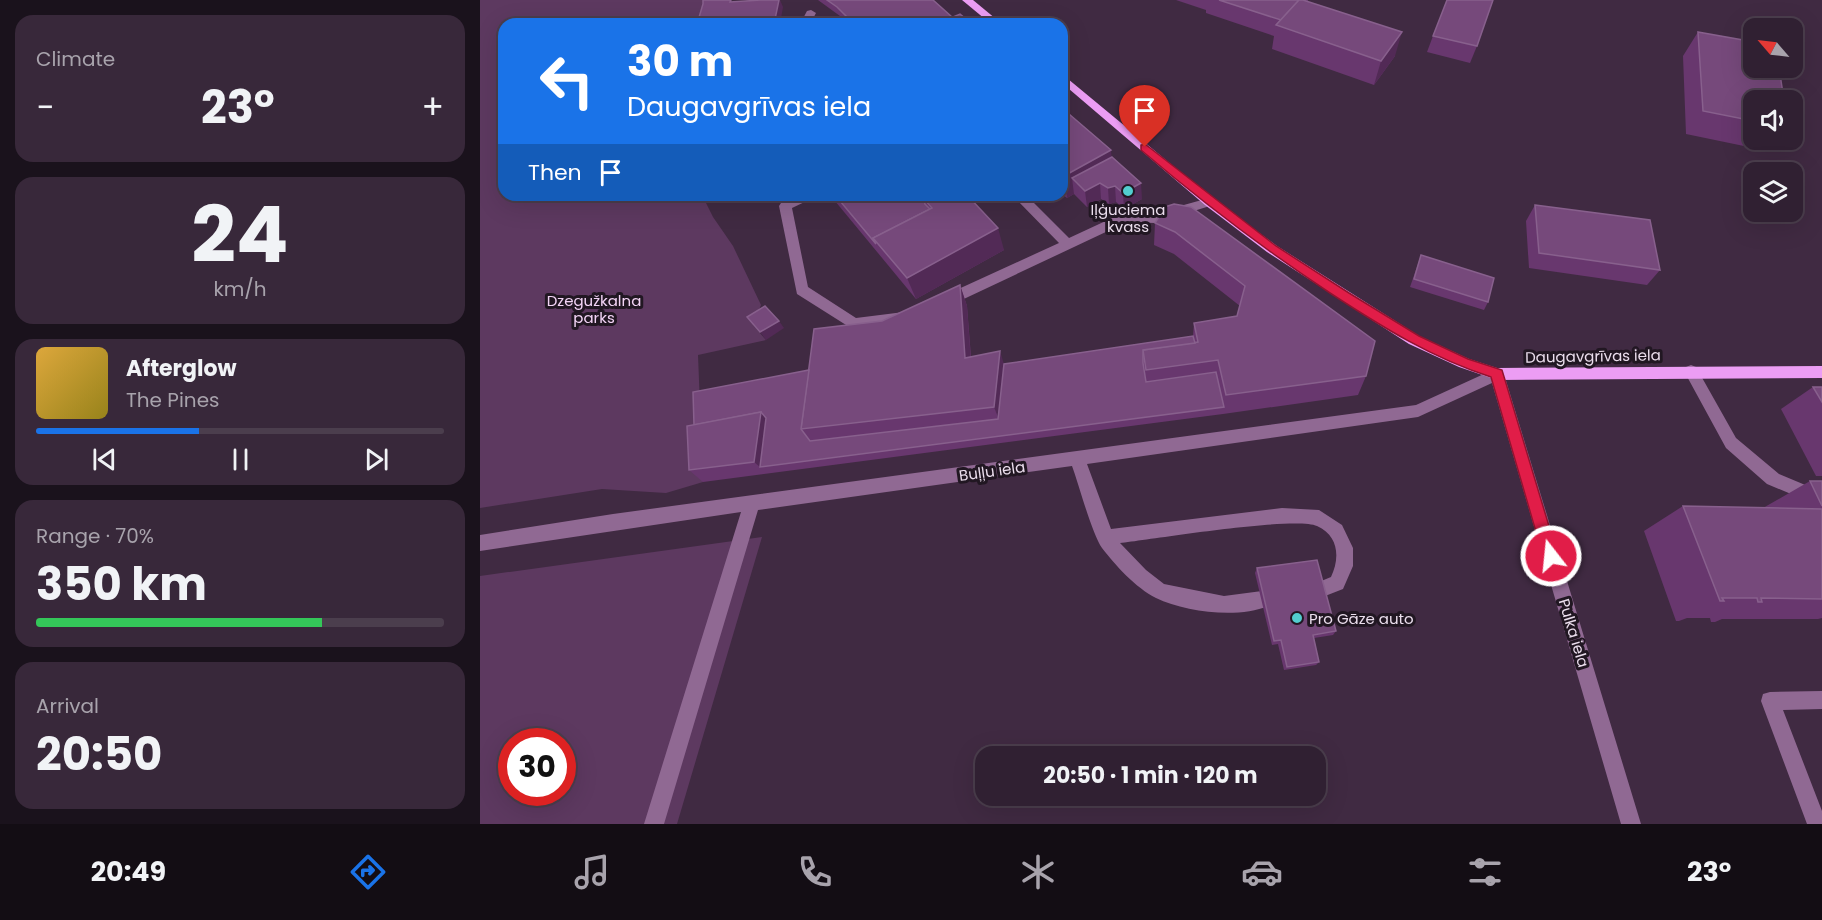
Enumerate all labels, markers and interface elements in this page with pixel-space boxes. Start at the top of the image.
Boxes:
north arrow [1743,18,1803,78]
map controls [1743,18,1803,222]
text: 30 m [627,32,733,91]
icon: left [528,42,606,120]
text: Climate [36,45,115,73]
text: 23° [201,76,275,139]
text: − [36,84,54,131]
text: + [421,84,444,131]
pin [1119,85,1170,147]
text: Daugavgrīvas iela [627,88,871,125]
button: sound [1743,90,1803,150]
icon: arrive [1128,94,1161,127]
icon: arrive [594,156,627,189]
text: Then [528,157,582,188]
button: layers [1743,162,1803,222]
text: 24 [191,180,289,289]
marker: Iļģuciema kvass [1121,184,1135,198]
place label: Iļģuciema kvass [1091,199,1165,237]
text: km/h [213,275,267,303]
park label: Dzegužkalna parks [547,290,641,328]
street label: Daugavgrīvas iela [1525,344,1661,368]
text: Afterglow [126,353,237,384]
text: The Pines [126,386,220,414]
icon: previous [88,443,121,476]
icon: pause [224,443,257,476]
icon: next [360,443,393,476]
street label: Buļļu iela [958,456,1026,486]
text: Range · 70% [36,522,154,550]
position arrow [1519,524,1583,588]
text: 350 km [36,553,207,616]
street label: Pulka iela [1554,596,1594,670]
place label: Pro Gāze auto [1309,608,1414,629]
marker: Pro Gāze auto [1290,611,1304,625]
text: Arrival [36,692,99,720]
text: 20:50 [36,723,162,786]
speed limit sign: 30 [498,728,576,806]
text: 20:50 · 1 min · 120 m [1043,760,1258,791]
icon: directions [347,851,389,893]
icon: music [571,851,613,893]
icon: phone [794,851,836,893]
icon: climate [1017,851,1059,893]
icon: car [1241,851,1283,893]
icon: filters [1464,851,1506,893]
text: 20:49 [91,853,166,890]
text: 23° [1687,853,1731,890]

